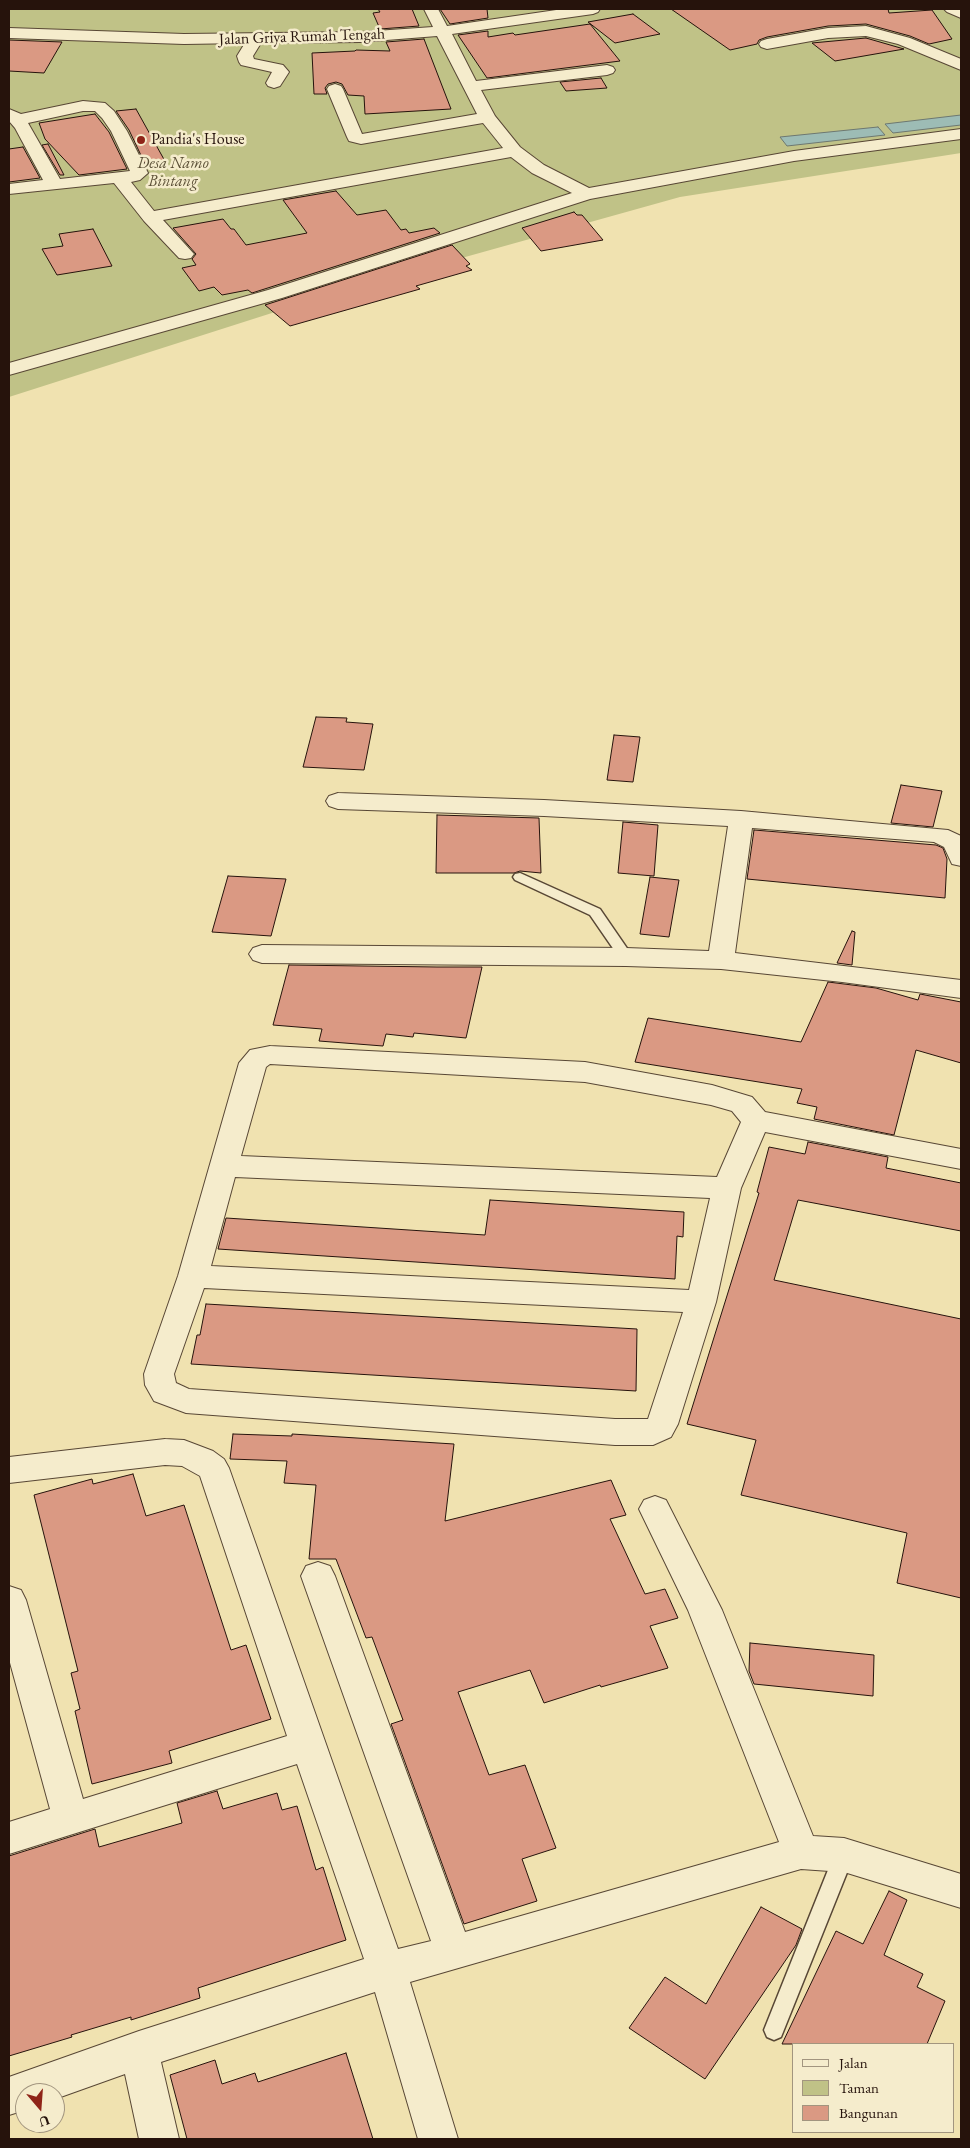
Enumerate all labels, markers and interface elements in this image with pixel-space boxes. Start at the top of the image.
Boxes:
street label: Jalan Griya Rumah Tengah [219,25,385,49]
place label: Pandia's House [151,130,245,150]
marker: Pandia's House [135,134,147,146]
park label: Desa Namo Bintang [137,154,209,192]
legend [792,2043,955,2133]
text: Jalan [839,2053,868,2072]
text: Taman [839,2078,879,2097]
north arrow [15,2083,65,2133]
text: Bangunan [839,2103,898,2122]
text: U [37,2111,52,2131]

